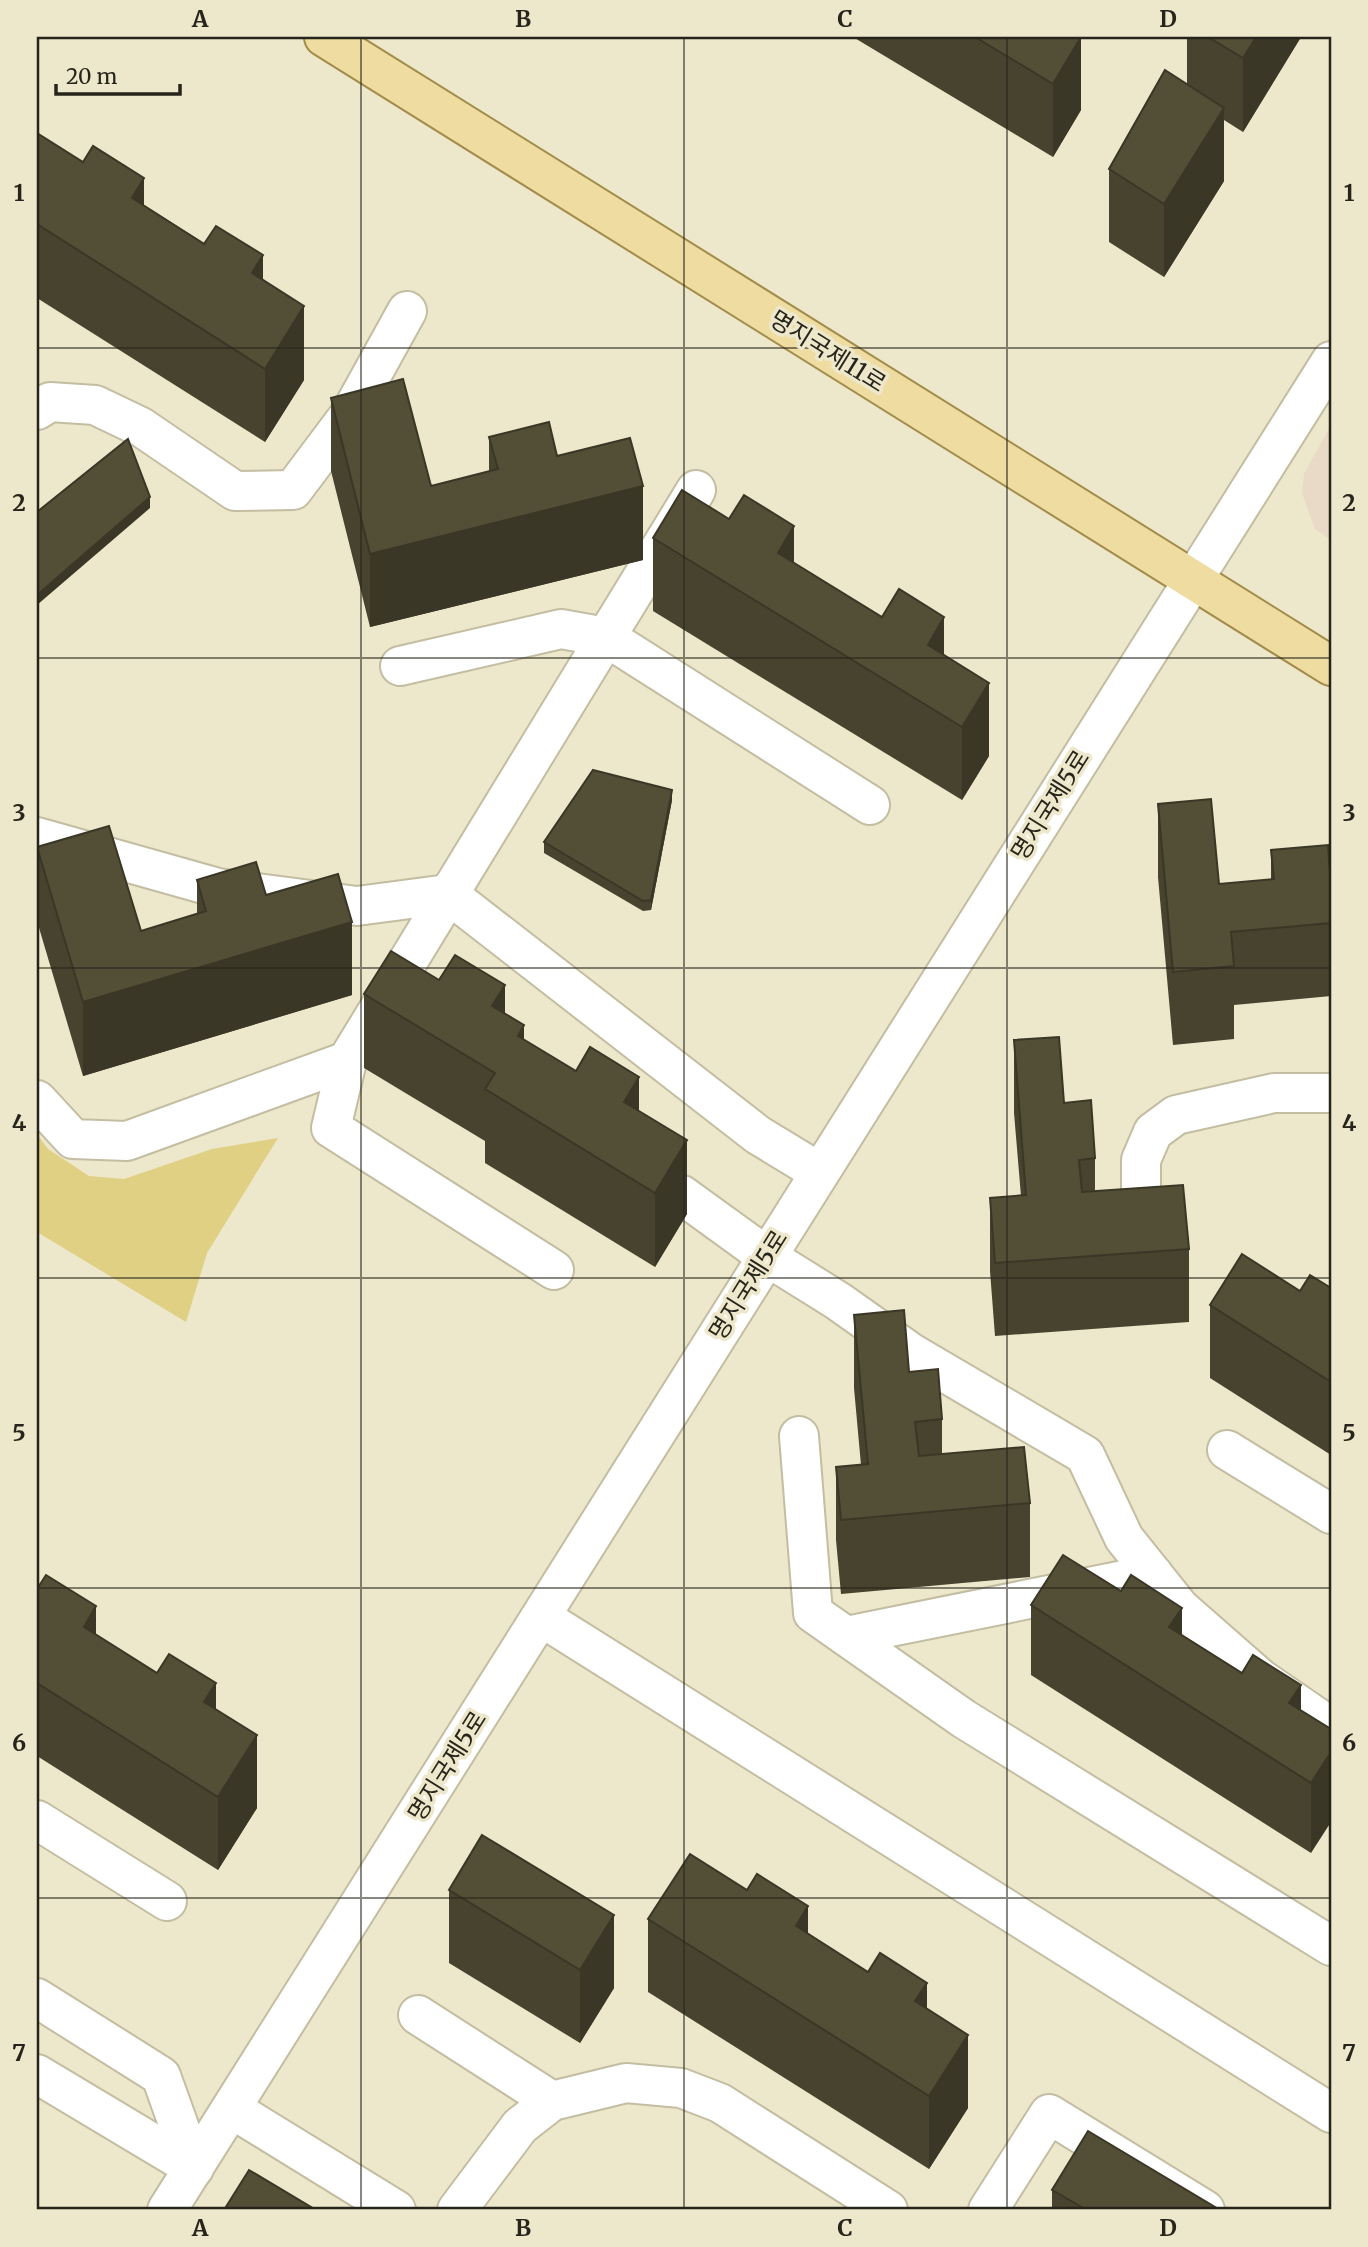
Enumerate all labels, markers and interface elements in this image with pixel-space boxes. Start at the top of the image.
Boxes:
text: A [191,4,209,33]
text: B [515,4,531,33]
text: C [837,4,853,33]
text: D [1159,4,1177,33]
scale bar [56,52,180,96]
text: 20 m [66,63,118,90]
text: 1 [14,178,25,207]
text: 1 [1344,178,1355,207]
street label: 명지국제11로 [764,303,892,399]
text: 2 [12,488,26,517]
text: 2 [1342,488,1356,517]
street label: 명지국제5로 [1004,744,1096,866]
text: 3 [12,798,26,827]
text: 3 [1342,798,1356,827]
text: 4 [12,1108,27,1137]
text: 4 [1342,1108,1357,1137]
street label: 명지국제5로 [702,1224,794,1346]
text: 5 [12,1418,26,1447]
text: 5 [1342,1418,1356,1447]
street label: 명지국제5로 [401,1705,493,1827]
text: 6 [12,1728,26,1757]
text: 6 [1342,1728,1356,1757]
text: 7 [12,2038,26,2067]
text: 7 [1342,2038,1356,2067]
text: A [191,2213,209,2242]
text: B [515,2213,531,2242]
text: C [837,2213,853,2242]
text: D [1159,2213,1177,2242]

